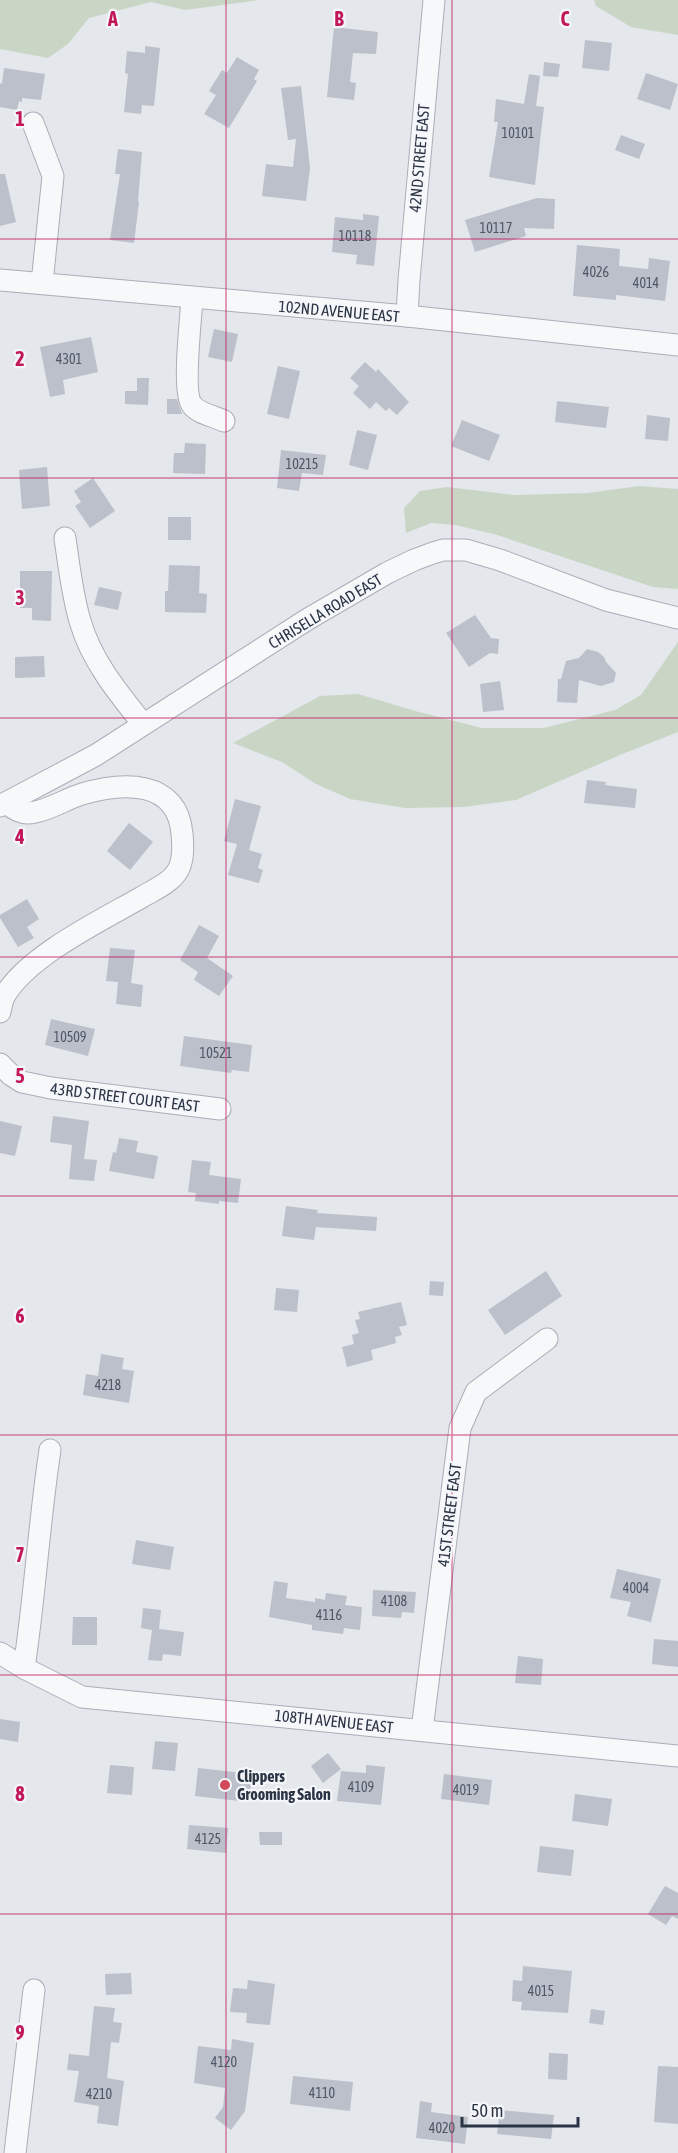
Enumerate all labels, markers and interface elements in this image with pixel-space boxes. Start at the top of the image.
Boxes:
text: A [107,7,118,30]
text: B [334,7,344,30]
text: C [561,7,570,30]
street label: 42ND STREET EAST [405,103,433,213]
text: 1 [15,107,25,130]
house number: 10101 [502,125,534,141]
house number: 10117 [480,220,512,236]
house number: 10118 [339,228,372,244]
house number: 4026 [583,264,610,280]
house number: 4014 [633,275,660,291]
street label: 102ND AVENUE EAST [278,297,400,325]
text: 2 [15,347,25,370]
house number: 4301 [56,351,82,367]
house number: 10215 [286,456,318,472]
street label: CHRISELLA ROAD EAST [265,570,385,652]
text: 3 [15,586,25,609]
text: 4 [14,825,25,848]
house number: 10509 [54,1029,86,1045]
house number: 10521 [200,1045,232,1061]
text: 5 [15,1064,25,1087]
street label: 43RD STREET COURT EAST [49,1079,201,1115]
text: 6 [15,1304,25,1327]
house number: 4218 [95,1377,122,1393]
street label: 41ST STREET EAST [434,1462,464,1568]
text: 7 [15,1543,25,1566]
house number: 4004 [623,1580,650,1596]
house number: 4108 [381,1593,408,1609]
house number: 4116 [316,1607,343,1623]
street label: 108TH AVENUE EAST [274,1706,394,1736]
place label: Clippers Grooming Salon [237,1767,331,1803]
marker: Clippers Grooming Salon [218,1778,232,1792]
house number: 4109 [348,1779,374,1795]
text: 8 [15,1782,25,1805]
house number: 4019 [453,1782,479,1798]
house number: 4125 [195,1831,221,1847]
house number: 4015 [528,1983,554,1999]
text: 9 [15,2021,25,2044]
house number: 4120 [211,2054,238,2070]
house number: 4110 [309,2085,336,2101]
house number: 4210 [86,2086,113,2102]
scale bar [462,2090,578,2128]
text: 50 m [471,2100,503,2121]
house number: 4020 [429,2120,456,2136]

